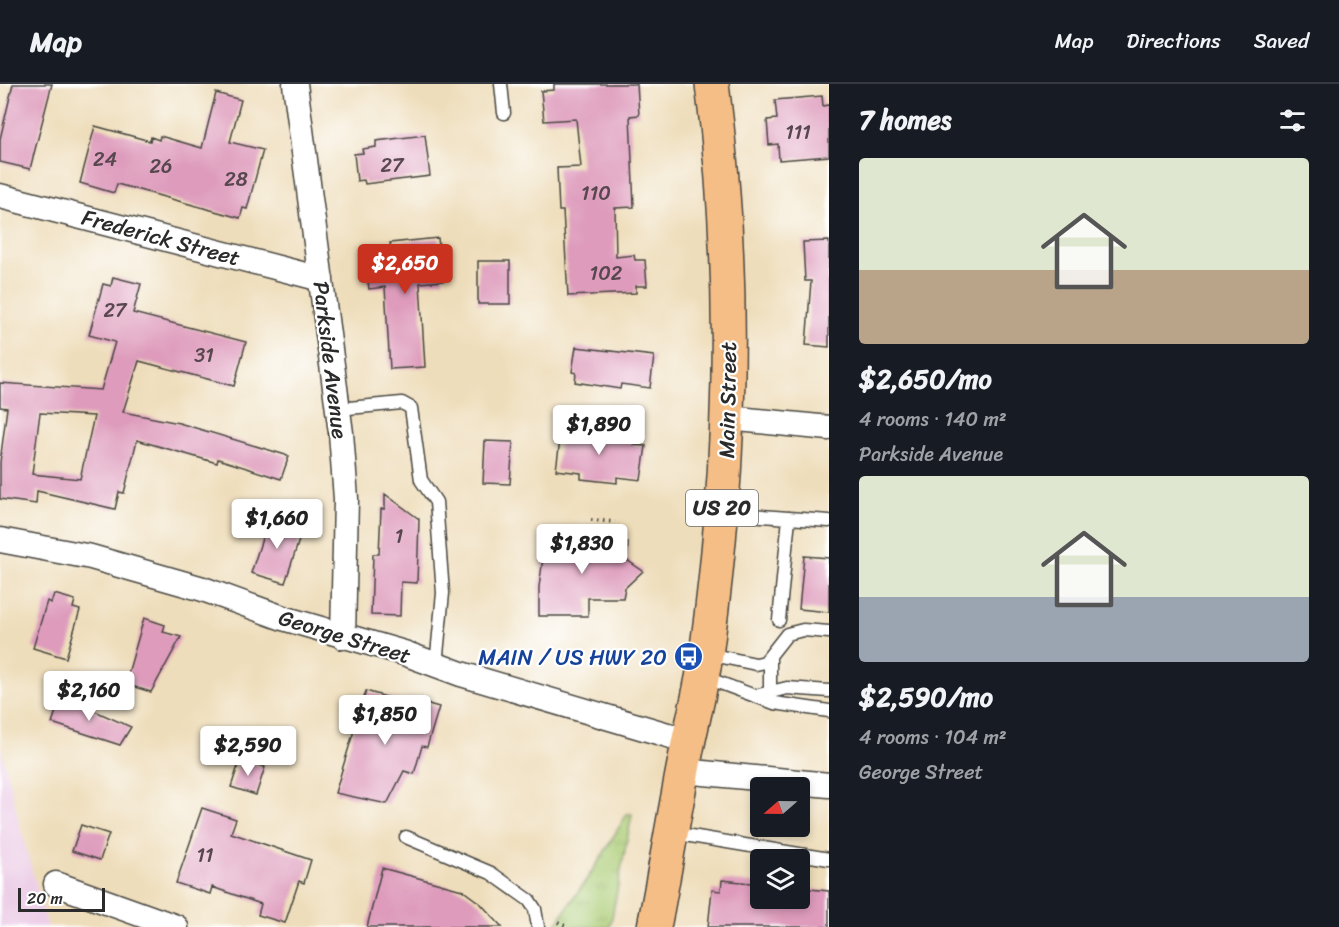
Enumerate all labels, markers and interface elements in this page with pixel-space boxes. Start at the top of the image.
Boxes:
text: Map [30,17,82,66]
text: Map [1055,22,1093,60]
text: Directions [1126,22,1221,60]
text: Saved [1254,22,1309,60]
text: 7 homes [859,97,951,143]
icon: filters [1276,104,1309,137]
house number: 111 [785,115,811,150]
house number: 24 [93,142,117,177]
house number: 27 [381,148,405,183]
house number: 26 [150,149,172,184]
house number: 28 [224,162,248,197]
house number: 110 [581,176,611,211]
icon: home [1030,197,1138,305]
street label: Frederick Street [77,198,245,277]
pin: $2,650 [356,244,454,295]
text: $2,650 [372,246,438,281]
house number: 102 [590,256,623,291]
street label: Parkside Avenue [301,279,360,441]
house number: 27 [104,293,128,328]
house number: 31 [194,338,214,373]
street label: Main Street [707,341,748,459]
text: $2,650/mo [859,356,992,402]
text: 4 rooms · 140 m² [859,402,1007,437]
pin: $1,890 [550,405,648,456]
text: $1,890 [567,407,631,442]
text: Parkside Avenue [859,437,1003,472]
road number: US 20 [686,490,758,526]
pin: $1,660 [228,499,326,550]
text: $1,660 [246,501,308,536]
icon: home [1030,515,1138,623]
house number: 1 [395,519,403,554]
pin: $1,830 [533,524,631,575]
text: $1,830 [550,526,614,561]
street label: George Street [274,598,416,675]
place label: MAIN / US HWY 20 [478,638,667,677]
bus stop icon: MAIN / US HWY 20 [672,641,704,673]
pin: $2,160 [40,671,138,722]
text: $2,160 [58,673,120,708]
text: $2,590/mo [859,674,993,720]
pin: $1,850 [336,695,434,746]
text: $1,850 [353,697,417,732]
text: 4 rooms · 104 m² [859,720,1007,755]
pin: $2,590 [199,726,297,777]
text: $2,590 [214,728,282,763]
text: George Street [859,755,983,790]
north arrow [750,777,810,837]
map controls [750,777,810,909]
house number: 11 [196,838,214,873]
button: layers [750,849,810,909]
text: 20 m [27,884,63,913]
scale bar [18,885,105,912]

